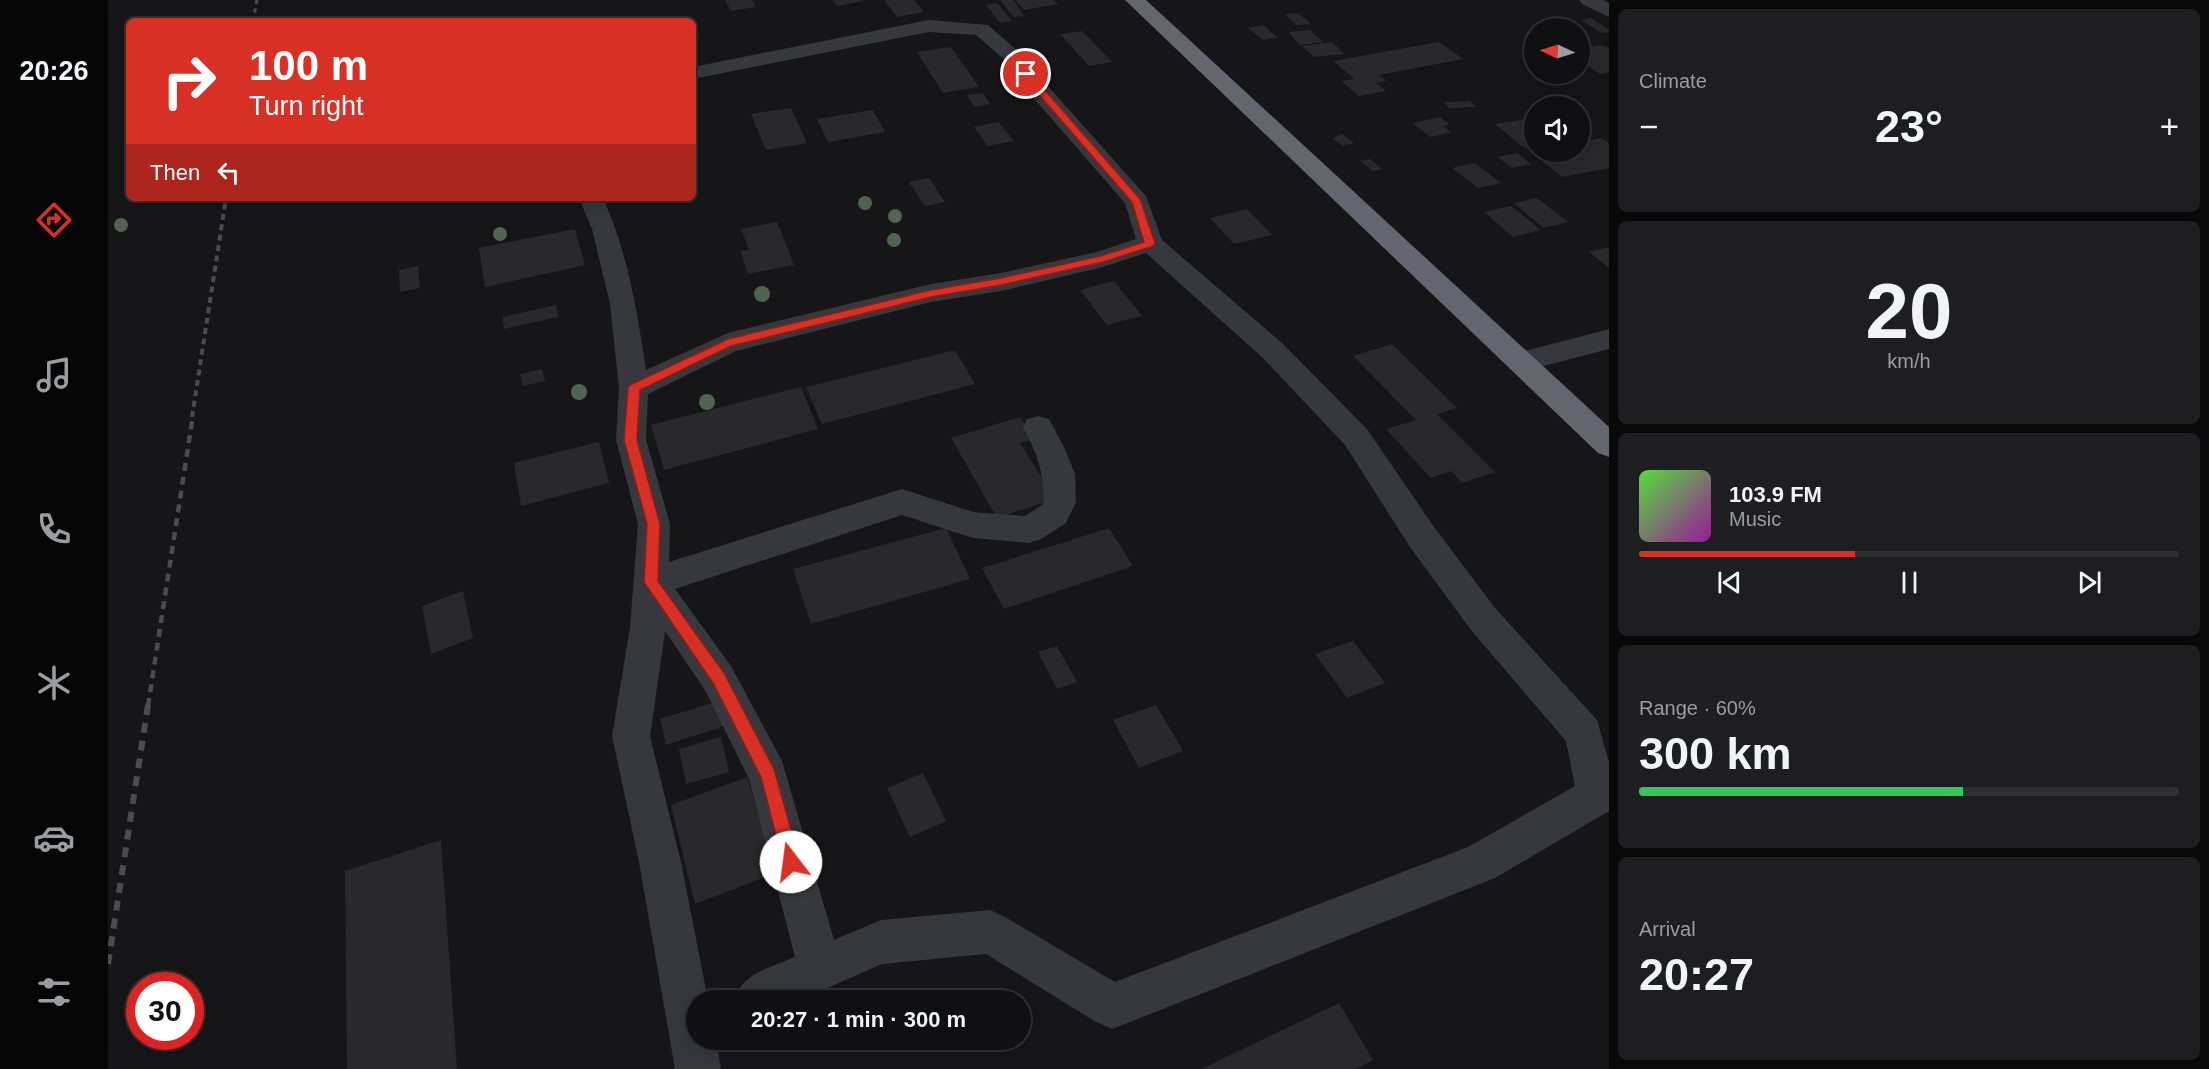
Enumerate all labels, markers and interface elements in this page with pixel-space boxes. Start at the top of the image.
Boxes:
north arrow [1524,18,1590,84]
map controls [1524,18,1590,162]
icon: right [150,42,228,120]
text: 100 m [249,42,368,89]
pin [1000,48,1051,99]
text: 20:26 [19,56,89,86]
icon: arrive [1009,57,1042,90]
text: Climate [1639,70,1707,92]
text: Turn right [249,91,364,121]
button: sound [1524,96,1590,162]
text: 23° [1875,101,1943,152]
text: − [1639,108,1658,145]
text: + [2160,108,2179,145]
icon: left [212,156,245,189]
text: Then [150,160,200,185]
icon: directions [33,199,75,241]
text: 20 [1866,267,1952,355]
text: km/h [1887,350,1931,372]
icon: music [33,354,75,396]
text: 103.9 FM [1729,482,1822,507]
icon: phone [33,508,75,550]
text: Music [1729,508,1781,530]
icon: previous [1713,566,1746,599]
icon: pause [1893,566,1926,599]
icon: next [2073,566,2106,599]
icon: climate [33,662,75,704]
text: Range · 60% [1639,697,1756,719]
text: 300 km [1639,728,1792,779]
icon: car [33,817,75,859]
position arrow [759,830,823,894]
text: Arrival [1639,918,1696,940]
text: 20:27 [1639,949,1754,1000]
icon: filters [33,971,75,1013]
speed limit sign: 30 [126,972,204,1050]
text: 20:27 · 1 min · 300 m [751,1007,966,1032]

